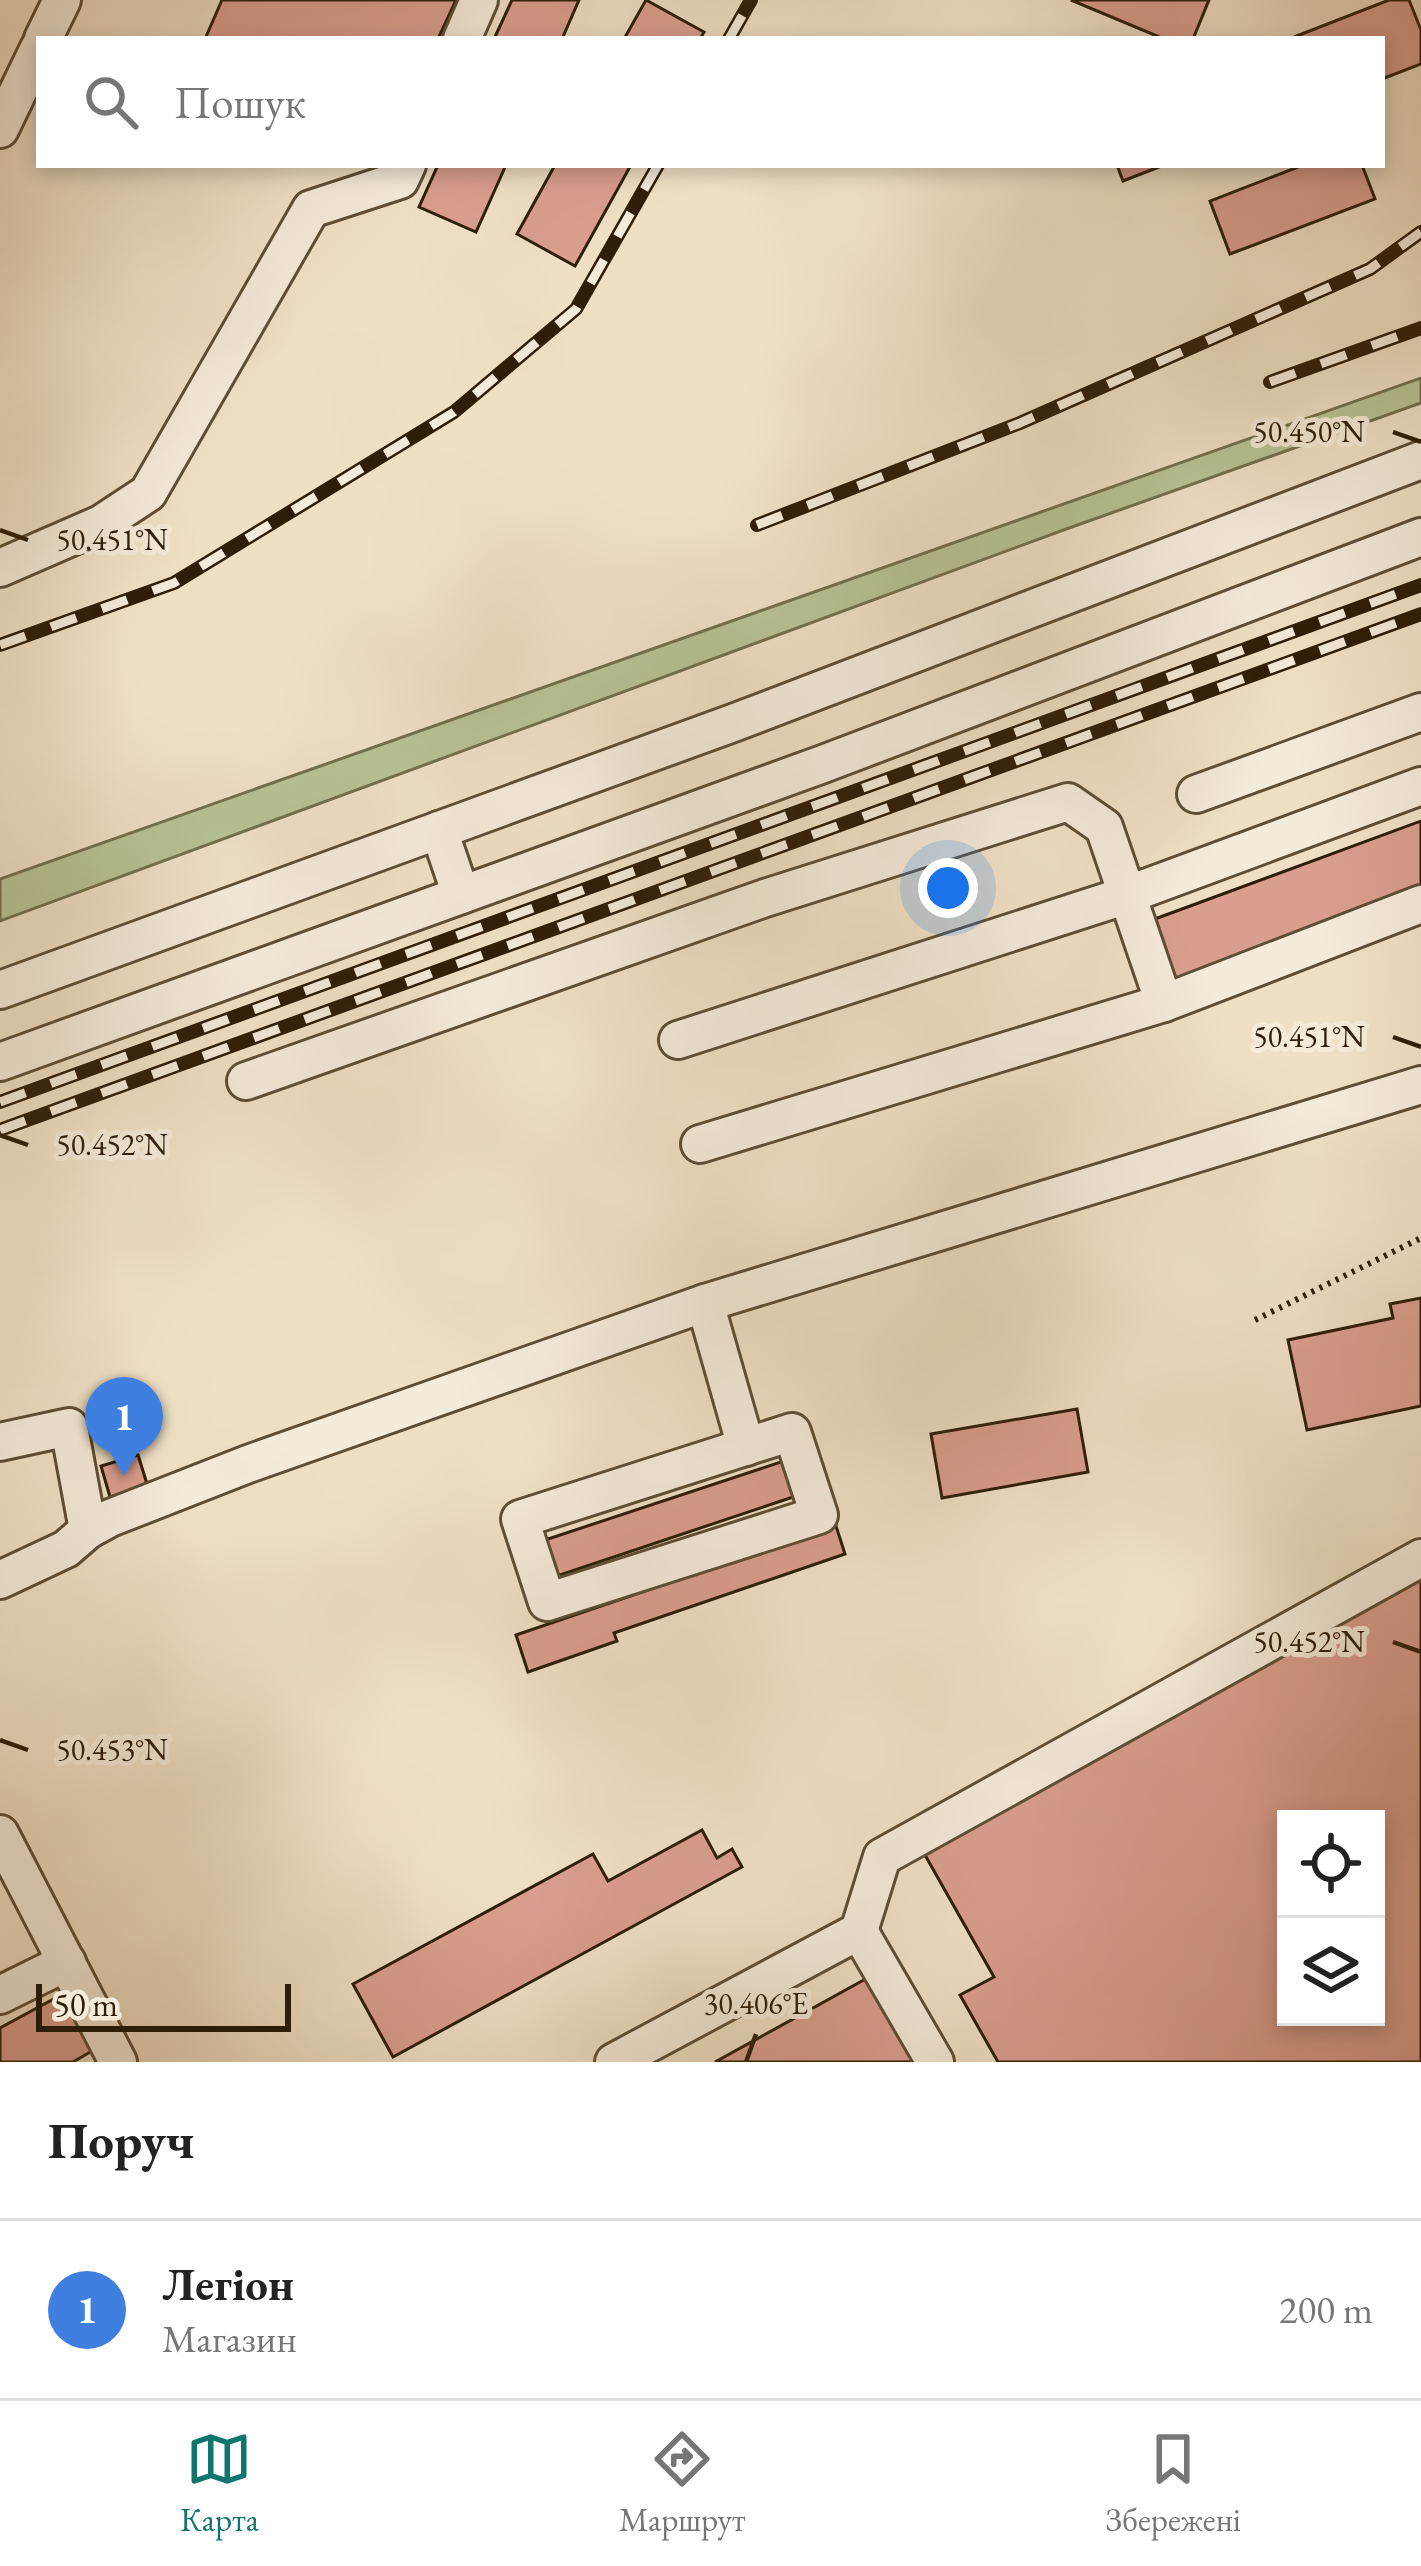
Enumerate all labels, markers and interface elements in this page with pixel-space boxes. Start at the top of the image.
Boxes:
search box [36,36,1385,168]
icon: search [78,69,144,135]
text: Пошук [174,73,306,131]
text: 50.450°N [1253,412,1365,451]
text: 50.451°N [56,520,168,559]
your location [918,858,978,918]
text: 50.451°N [1253,1017,1365,1056]
text: 50.452°N [56,1125,168,1164]
pin: 1 [85,1377,163,1476]
text: 50.452°N [1253,1622,1365,1661]
text: 50.453°N [56,1730,168,1769]
map controls [1277,1810,1385,2026]
button: locate [1277,1810,1385,1918]
button: layers [1277,1918,1385,2026]
scale bar [36,1978,291,2031]
text: 50 m [54,1983,118,2026]
text: 30.406°E [704,1984,808,2023]
text: Поруч [48,2107,194,2173]
text: Легіон [162,2255,294,2313]
text: 1 [77,2284,97,2335]
text: 200 m [1279,2284,1373,2335]
text: Магазин [162,2313,297,2364]
tab: Карта [180,2426,259,2541]
tab: Маршрут [619,2426,745,2541]
tab: Збережені [1106,2426,1241,2541]

